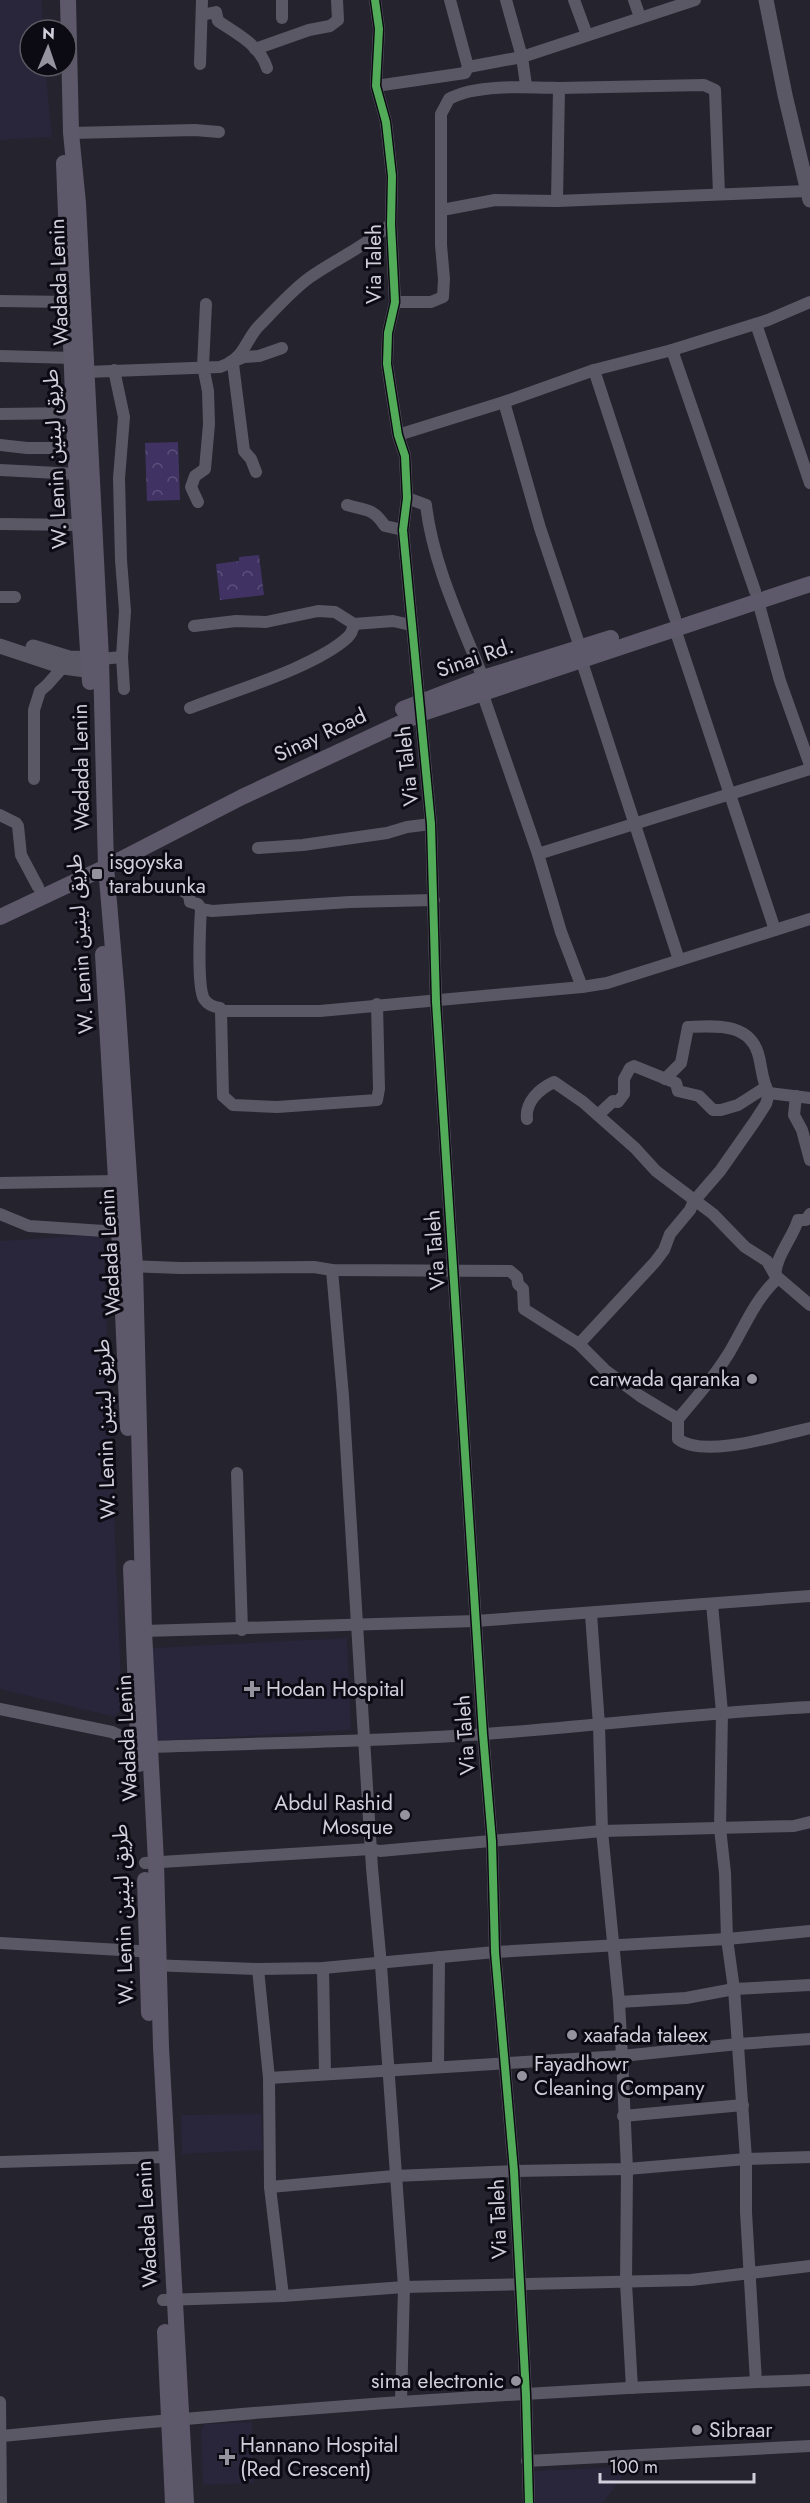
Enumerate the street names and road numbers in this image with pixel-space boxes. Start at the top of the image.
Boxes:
street label: Wadada Lenin [42,218,76,346]
street label: Via Taleh [359,224,389,304]
street label: W. Lenin طريق لينين [35,368,75,550]
street label: Sinai Rd. [432,631,518,685]
street label: Sinay Road [269,701,371,769]
street label: Wadada Lenin [65,703,97,831]
street label: Via Taleh [388,725,426,807]
street label: W. Lenin طريق لينين [59,853,101,1035]
street label: Wadada Lenin [92,1188,128,1316]
street label: Via Taleh [417,1209,453,1291]
street label: W. Lenin طريق لينين [87,1338,123,1520]
street label: Wadada Lenin [109,1674,145,1802]
street label: Via Taleh [447,1694,483,1776]
street label: W. Lenin طريق لينين [105,1823,141,2005]
street label: Wadada Lenin [129,2160,165,2288]
street label: Via Taleh [482,2178,514,2260]

